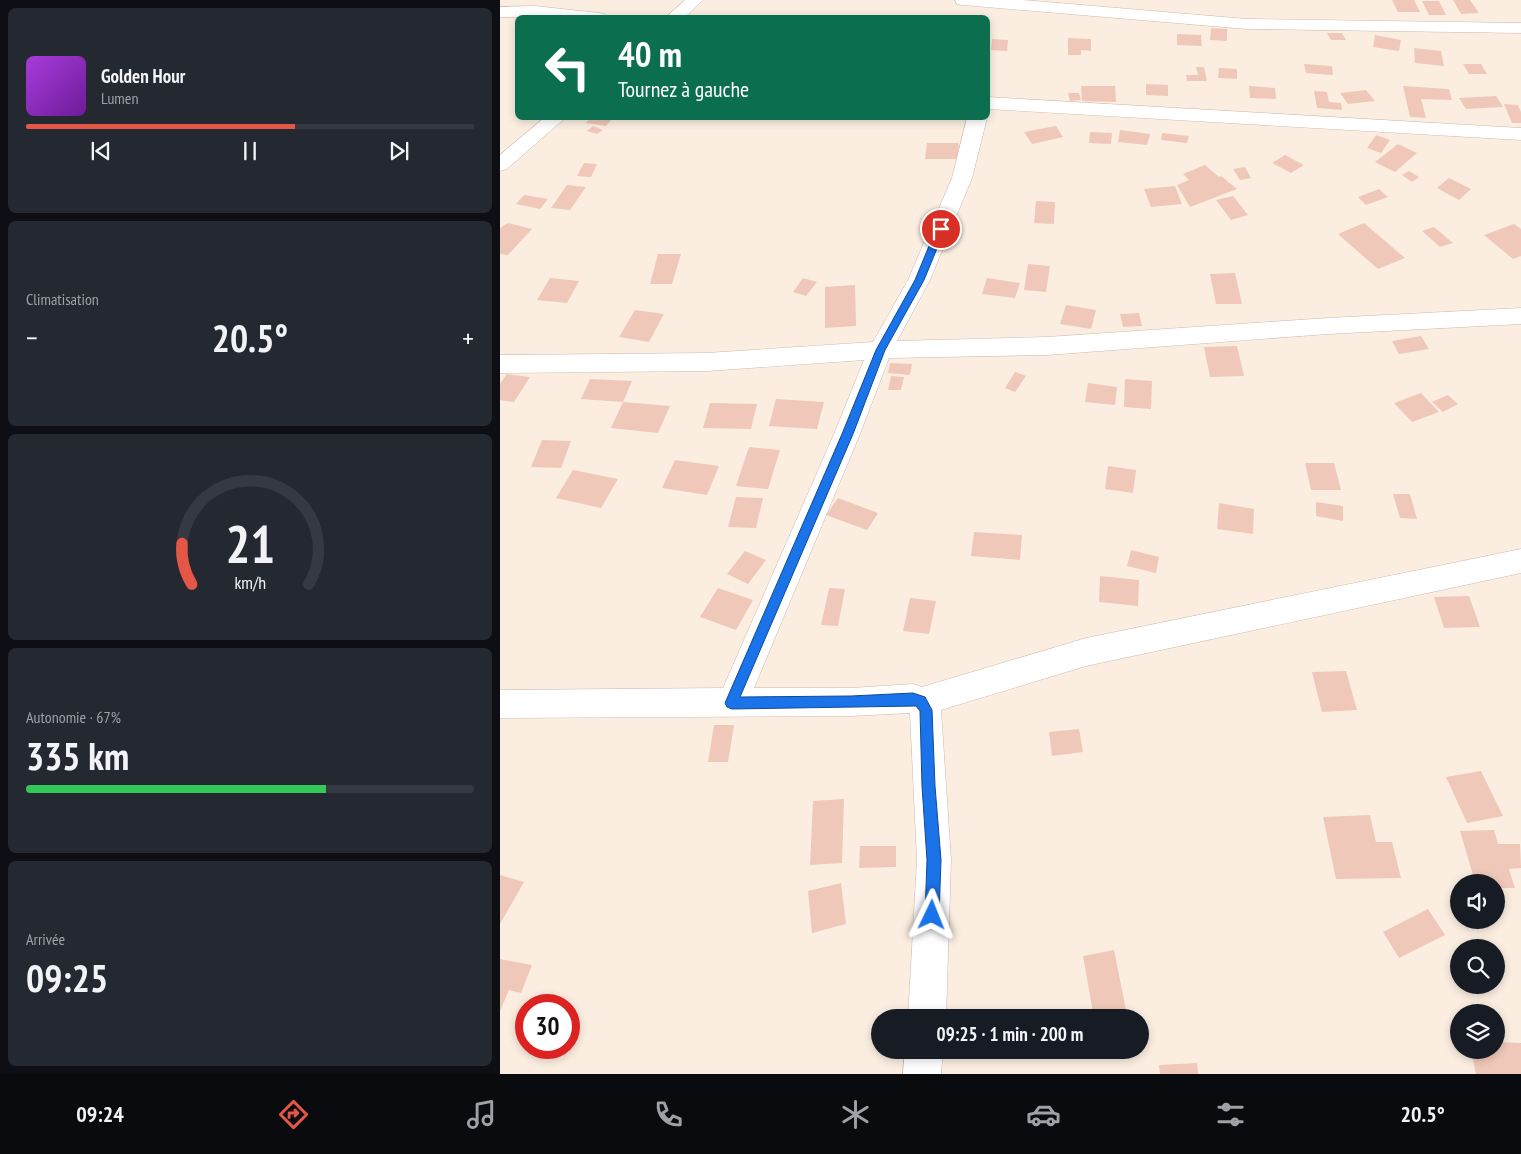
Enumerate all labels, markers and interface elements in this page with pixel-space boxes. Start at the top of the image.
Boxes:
text: 40 m [618,31,682,77]
icon: left [535,35,600,100]
text: Golden Hour [101,64,185,88]
text: Tournez à gauche [618,75,749,103]
text: Lumen [101,88,138,108]
icon: previous [87,137,115,165]
icon: pause [236,137,264,165]
icon: next [385,137,413,165]
pin [920,208,962,250]
icon: arrive [927,215,955,243]
text: Climatisation [26,289,99,309]
text: 20.5° [212,313,288,362]
text: − [26,319,38,356]
text: + [462,319,474,356]
text: 21 [225,510,275,577]
text: km/h [234,571,266,594]
text: Autonomie · 67% [26,707,121,727]
text: 335 km [26,731,129,780]
map controls [1450,874,1505,1059]
button: sound [1450,874,1505,929]
position arrow [905,888,957,940]
text: Arrivée [26,929,65,949]
button: search [1450,939,1505,994]
text: 09:25 [26,953,108,1002]
speed limit sign: 30 [515,994,580,1059]
button: layers [1450,1004,1505,1059]
text: 09:25 · 1 min · 200 m [937,1022,1083,1046]
icon: directions [276,1097,311,1132]
icon: music [464,1097,499,1132]
icon: phone [651,1097,686,1132]
icon: climate [838,1097,873,1132]
icon: car [1026,1097,1061,1132]
icon: filters [1213,1097,1248,1132]
text: 09:24 [76,1100,124,1128]
text: 20.5° [1401,1100,1445,1128]

